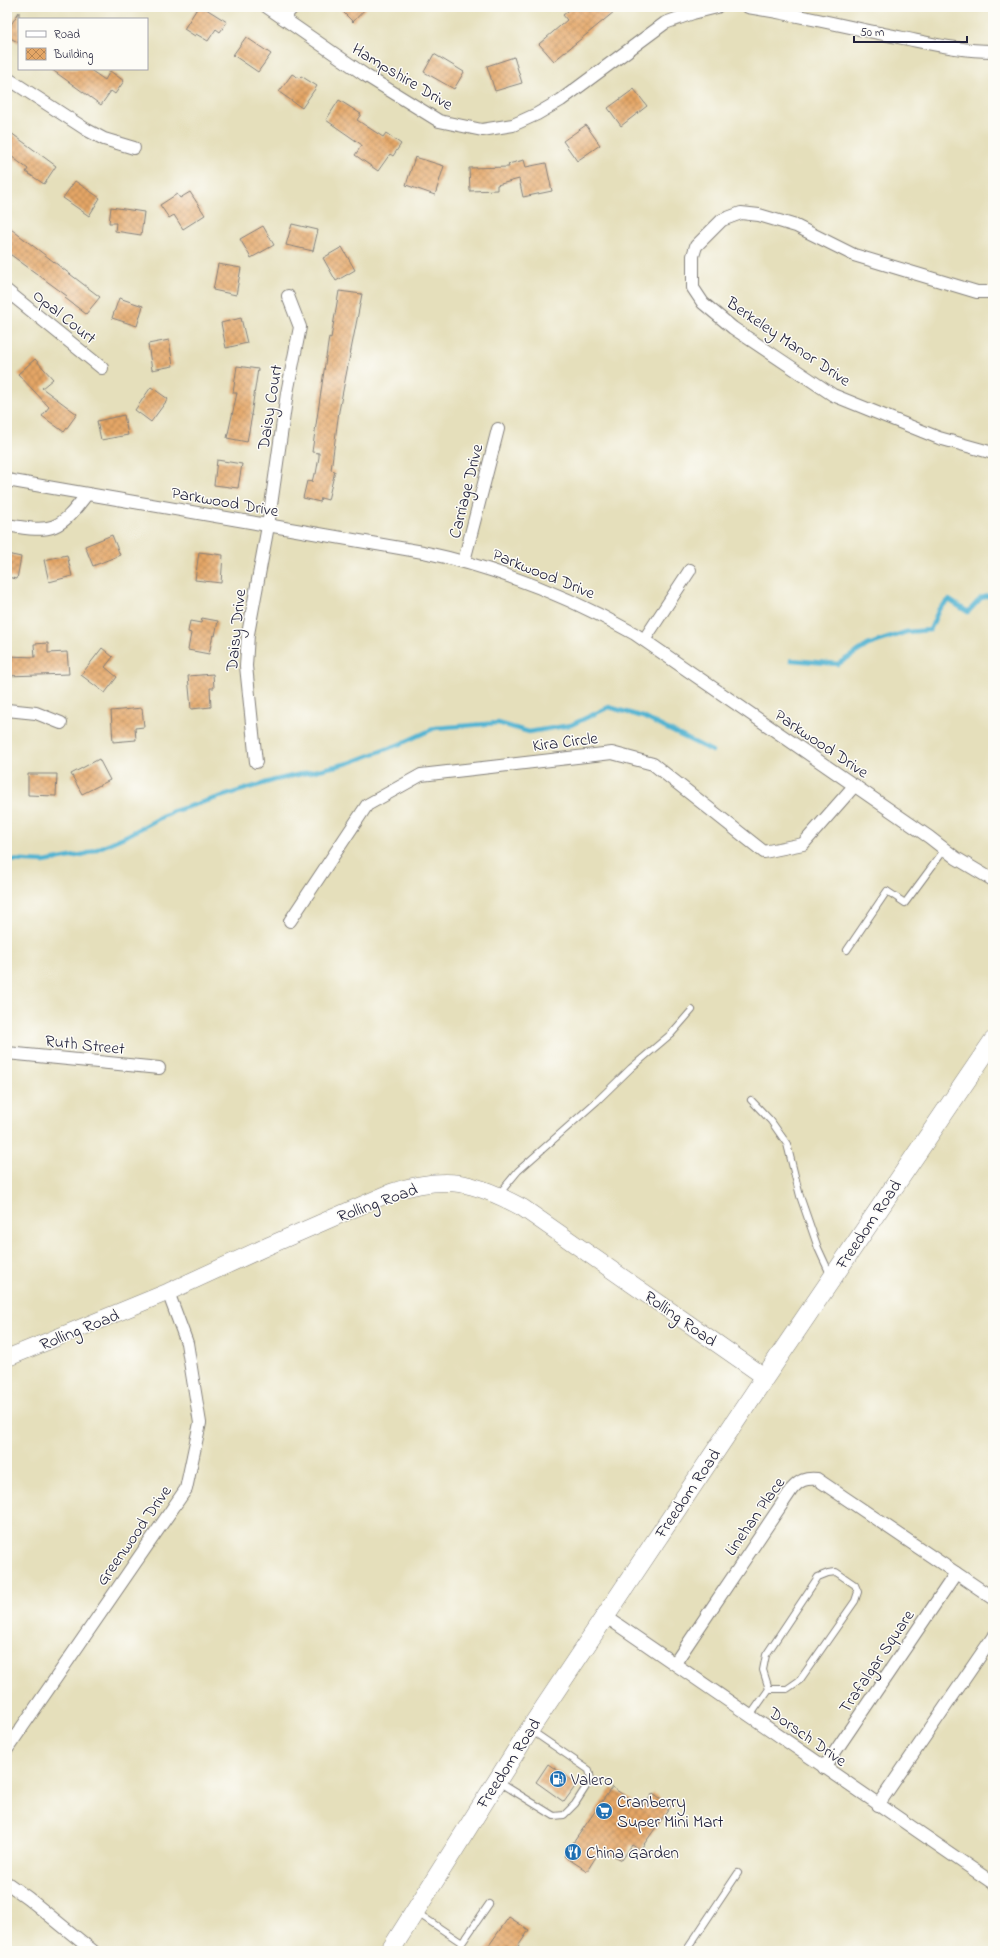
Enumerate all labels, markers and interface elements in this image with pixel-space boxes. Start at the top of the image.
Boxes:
legend [18,18,148,70]
scale bar [854,18,967,44]
text: 50 m [860,24,884,42]
text: Road [54,26,80,44]
street label: Hampshire Drive [347,37,458,118]
text: Building [53,46,93,65]
street label: Opal Court [27,284,101,351]
street label: Berkeley Manor Drive [720,291,856,394]
street label: Daisy Court [251,363,291,453]
street label: Carriage Drive [443,441,492,542]
street label: Parkwood Drive [169,481,281,524]
street label: Parkwood Drive [488,542,599,606]
street label: Daisy Drive [220,587,254,674]
street label: Parkwood Drive [769,703,874,785]
street label: Kira Circle [531,726,600,759]
street label: Ruth Street [44,1029,126,1062]
street label: Freedom Road [830,1175,909,1275]
street label: Rolling Road [334,1177,422,1231]
street label: Rolling Road [638,1285,722,1355]
street label: Rolling Road [36,1303,124,1360]
street label: Freedom Road [649,1444,728,1544]
street label: Linehan Place [719,1472,792,1561]
street label: Greenwood Drive [90,1480,178,1591]
street label: Trafalgar Square [833,1605,923,1720]
street label: Dorsch Drive [762,1700,852,1774]
street label: Freedom Road [470,1713,548,1815]
place label: Valero [570,1768,613,1793]
fuel station icon: Valero [548,1769,568,1789]
place label: Cranberry Super Mini Mart [617,1790,724,1835]
supermarket icon: Cranberry Super Mini Mart [594,1801,614,1821]
place label: China Garden [586,1841,679,1866]
restaurant icon: China Garden [563,1842,583,1862]

